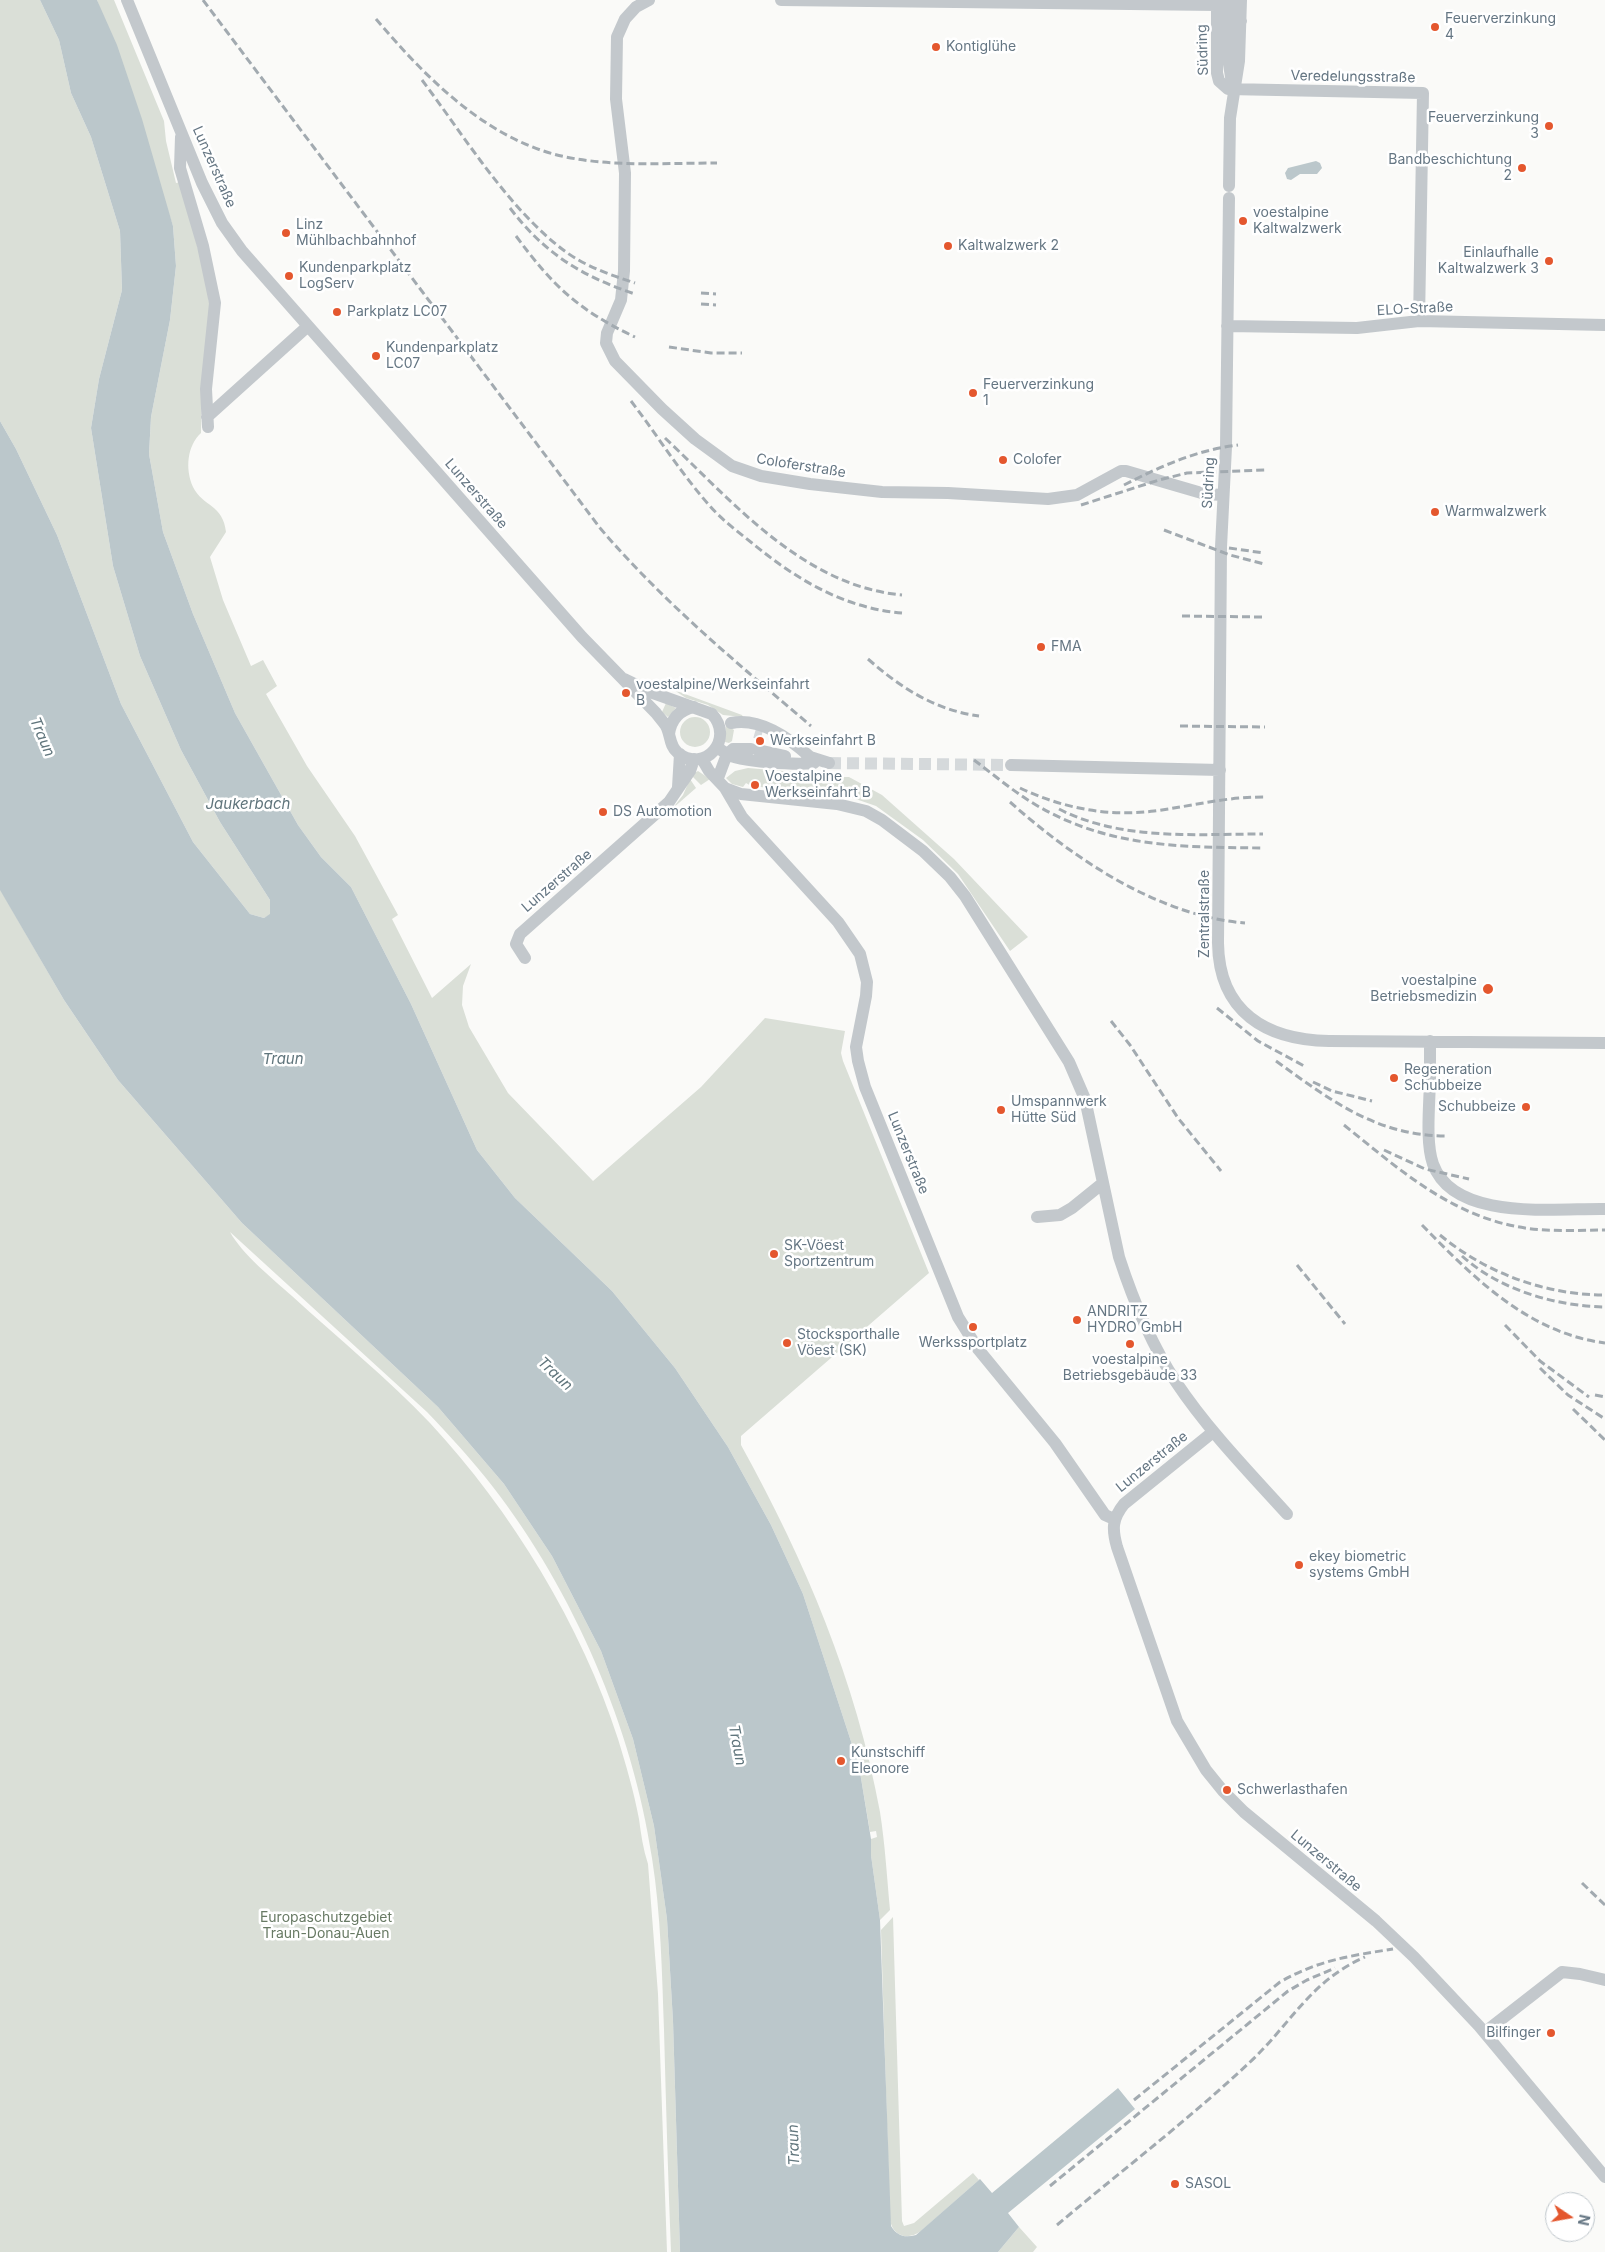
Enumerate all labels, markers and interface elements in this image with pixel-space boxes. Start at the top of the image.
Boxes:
place label: Feuerverzinkung 4 [1445,11,1556,44]
marker: Feuerverzinkung 4 [1429,21,1441,33]
street label: Südring [1194,24,1212,76]
place label: Kontiglühe [946,39,1016,55]
marker: Kontiglühe [930,41,942,53]
street label: Veredelungsstraße [1290,68,1416,86]
place label: Feuerverzinkung 3 [1428,110,1539,142]
marker: Feuerverzinkung 3 [1543,120,1555,132]
street label: Lunzerstraße [189,124,239,210]
place label: Bandbeschichtung 2 [1388,152,1512,184]
marker: Bandbeschichtung 2 [1516,162,1528,174]
place label: voestalpine Kaltwalzwerk [1253,205,1342,238]
marker: voestalpine Kaltwalzwerk [1237,215,1249,227]
place label: Linz Mühlbachbahnhof [296,217,416,250]
marker: Linz Mühlbachbahnhof [280,227,292,239]
place label: Kaltwalzwerk 2 [958,238,1059,254]
marker: Kaltwalzwerk 2 [942,240,954,252]
place label: Einlaufhalle Kaltwalzwerk 3 [1438,245,1539,278]
marker: Einlaufhalle Kaltwalzwerk 3 [1543,255,1555,267]
place label: Kundenparkplatz LogServ [299,260,411,292]
marker: Kundenparkplatz LogServ [283,270,295,282]
street label: ELO-Straße [1376,299,1454,319]
place label: Parkplatz LC07 [347,304,447,320]
marker: Parkplatz LC07 [331,306,343,318]
place label: Kundenparkplatz LC07 [386,340,498,372]
marker: Kundenparkplatz LC07 [370,350,382,362]
place label: Feuerverzinkung 1 [983,377,1094,410]
marker: Feuerverzinkung 1 [967,387,979,399]
street label: Coloferstraße [755,451,847,481]
place label: Colofer [1013,452,1062,468]
marker: Colofer [997,454,1009,466]
street label: Lunzerstraße [441,456,511,532]
street label: Südring [1199,457,1219,509]
place label: Warmwalzwerk [1445,504,1547,520]
marker: Warmwalzwerk [1429,506,1441,518]
place label: FMA [1051,639,1082,655]
marker: FMA [1035,641,1047,653]
place label: voestalpine/Werkseinfahrt B [636,677,810,710]
marker: voestalpine/Werkseinfahrt B [620,687,632,699]
water label: Traun [26,715,58,759]
place label: Werkseinfahrt B [770,733,876,749]
marker: Werkseinfahrt B [754,735,766,747]
place label: Voestalpine Werkseinfahrt B [765,769,871,802]
marker: Voestalpine Werkseinfahrt B [749,779,761,791]
water label: Jaukerbach [206,795,290,813]
place label: DS Automotion [613,804,712,820]
marker: DS Automotion [597,806,609,818]
street label: Lunzerstraße [519,846,595,916]
street label: Zentralstraße [1197,870,1213,958]
place label: voestalpine Betriebsmedizin [1370,973,1477,1006]
marker: voestalpine Betriebsmedizin [1481,982,1495,996]
water label: Traun [262,1050,304,1068]
place label: Regeneration Schubbeize [1404,1062,1492,1094]
marker: Regeneration Schubbeize [1388,1072,1400,1084]
place label: Umspannwerk Hütte Süd [1011,1094,1107,1126]
place label: Schubbeize [1438,1099,1516,1115]
marker: Schubbeize [1520,1101,1532,1113]
marker: Umspannwerk Hütte Süd [995,1104,1007,1116]
street label: Lunzerstraße [884,1109,932,1197]
place label: SK-Vöest Sportzentrum [784,1238,874,1270]
marker: SK-Vöest Sportzentrum [768,1248,780,1260]
place label: ANDRITZ HYDRO GmbH [1087,1304,1182,1336]
marker: ANDRITZ HYDRO GmbH [1071,1314,1083,1326]
marker: Werkssportplatz [967,1321,979,1333]
place label: Stocksporthalle Vöest (SK) [797,1327,900,1360]
place label: Werkssportplatz [919,1335,1027,1351]
marker: Stocksporthalle Vöest (SK) [781,1337,793,1349]
marker: voestalpine Betriebsgebäude 33 [1124,1338,1136,1350]
place label: voestalpine Betriebsgebäude 33 [1063,1352,1197,1384]
water label: Traun [534,1353,576,1395]
street label: Lunzerstraße [1113,1428,1191,1496]
place label: ekey biometric systems GmbH [1309,1549,1410,1581]
marker: ekey biometric systems GmbH [1293,1559,1305,1571]
water label: Traun [724,1723,750,1767]
place label: Kunstschiff Eleonore [851,1745,925,1778]
marker: Kunstschiff Eleonore [835,1755,847,1767]
place label: Schwerlasthafen [1237,1782,1348,1798]
marker: Schwerlasthafen [1221,1784,1233,1796]
street label: Lunzerstraße [1287,1827,1365,1895]
park label: Europaschutzgebiet Traun-Donau-Auen [260,1910,392,1942]
place label: Bilfinger [1486,2025,1541,2041]
marker: Bilfinger [1545,2027,1557,2039]
water label: Traun [784,2124,804,2166]
place label: SASOL [1185,2176,1231,2192]
marker: SASOL [1169,2178,1181,2190]
north arrow [1545,2192,1595,2242]
text: N [1575,2213,1594,2227]

